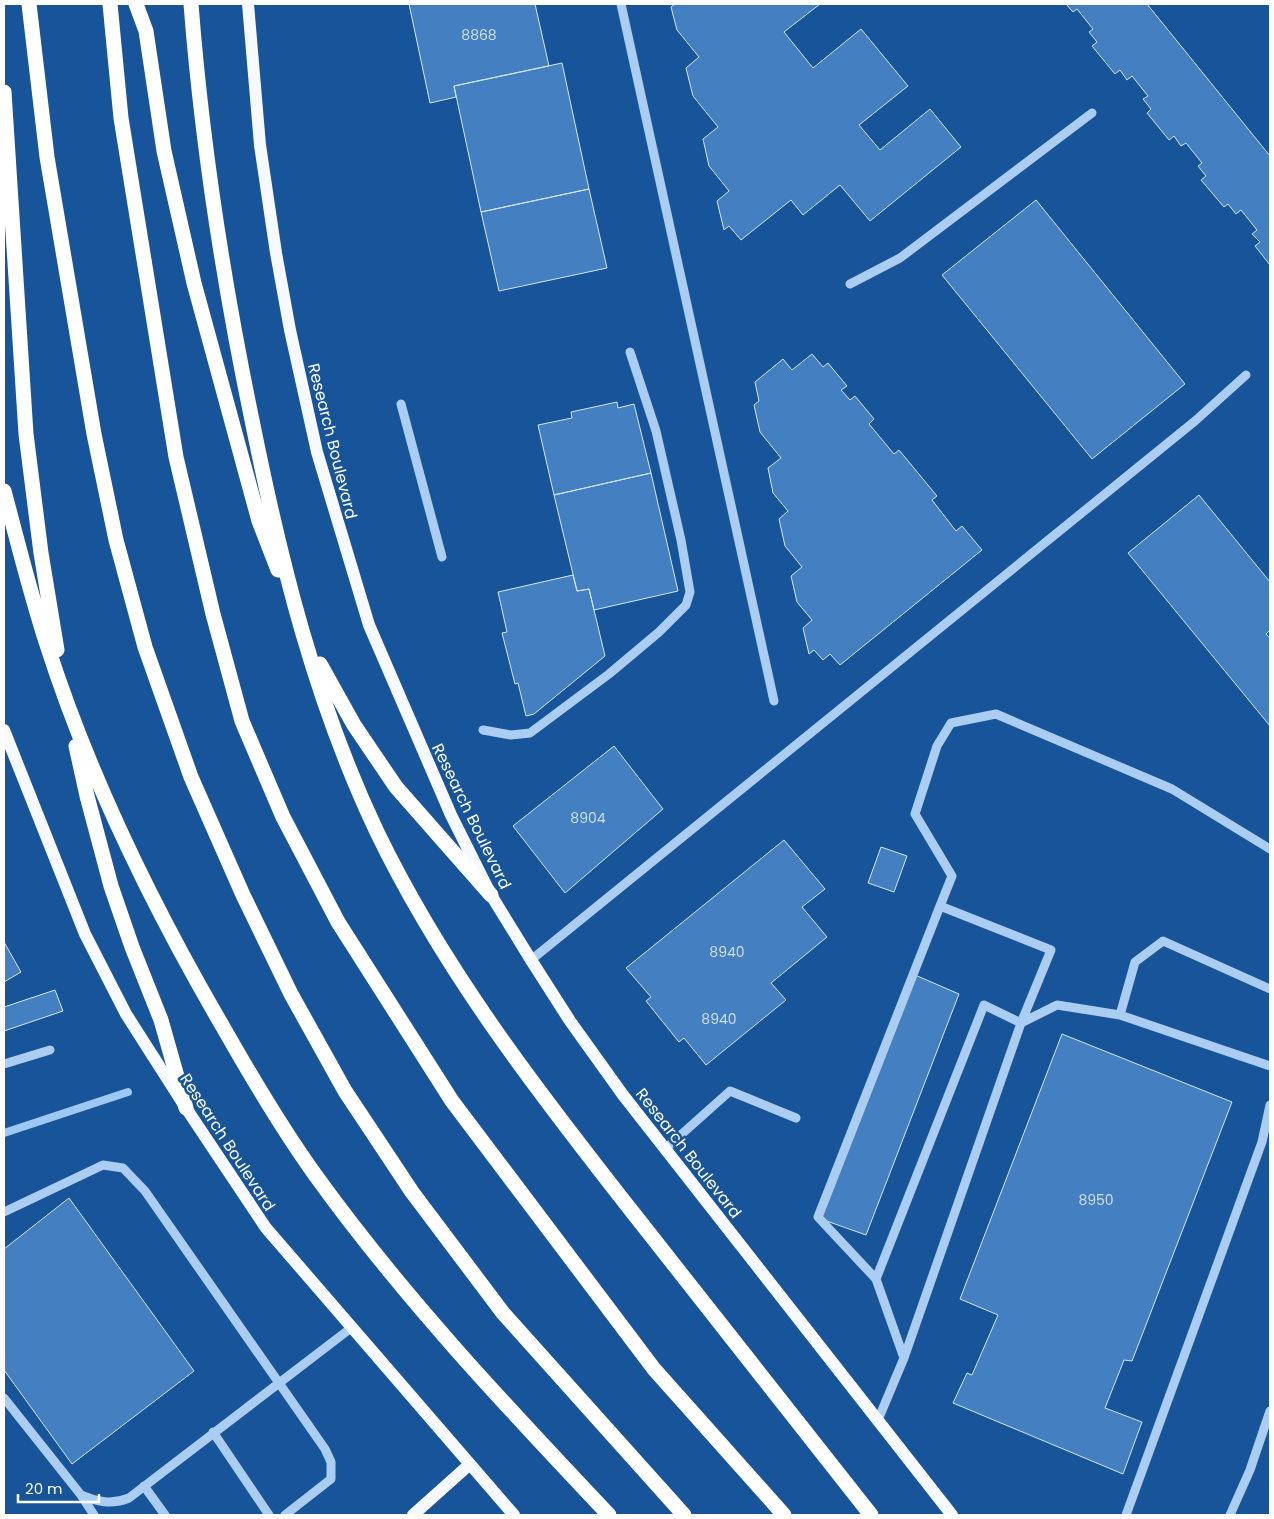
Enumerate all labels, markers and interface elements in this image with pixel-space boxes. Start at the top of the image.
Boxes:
house number: 8868 [461,25,497,45]
street label: Research Boulevard [302,361,363,521]
street label: Research Boulevard [426,739,517,893]
house number: 8904 [570,808,606,828]
house number: 8940 [709,942,745,962]
house number: 8940 [701,1009,737,1029]
street label: Research Boulevard [174,1069,281,1215]
street label: Research Boulevard [630,1083,747,1223]
house number: 8950 [1078,1190,1114,1210]
scale bar [18,1472,99,1504]
text: 20 m [25,1478,63,1499]

